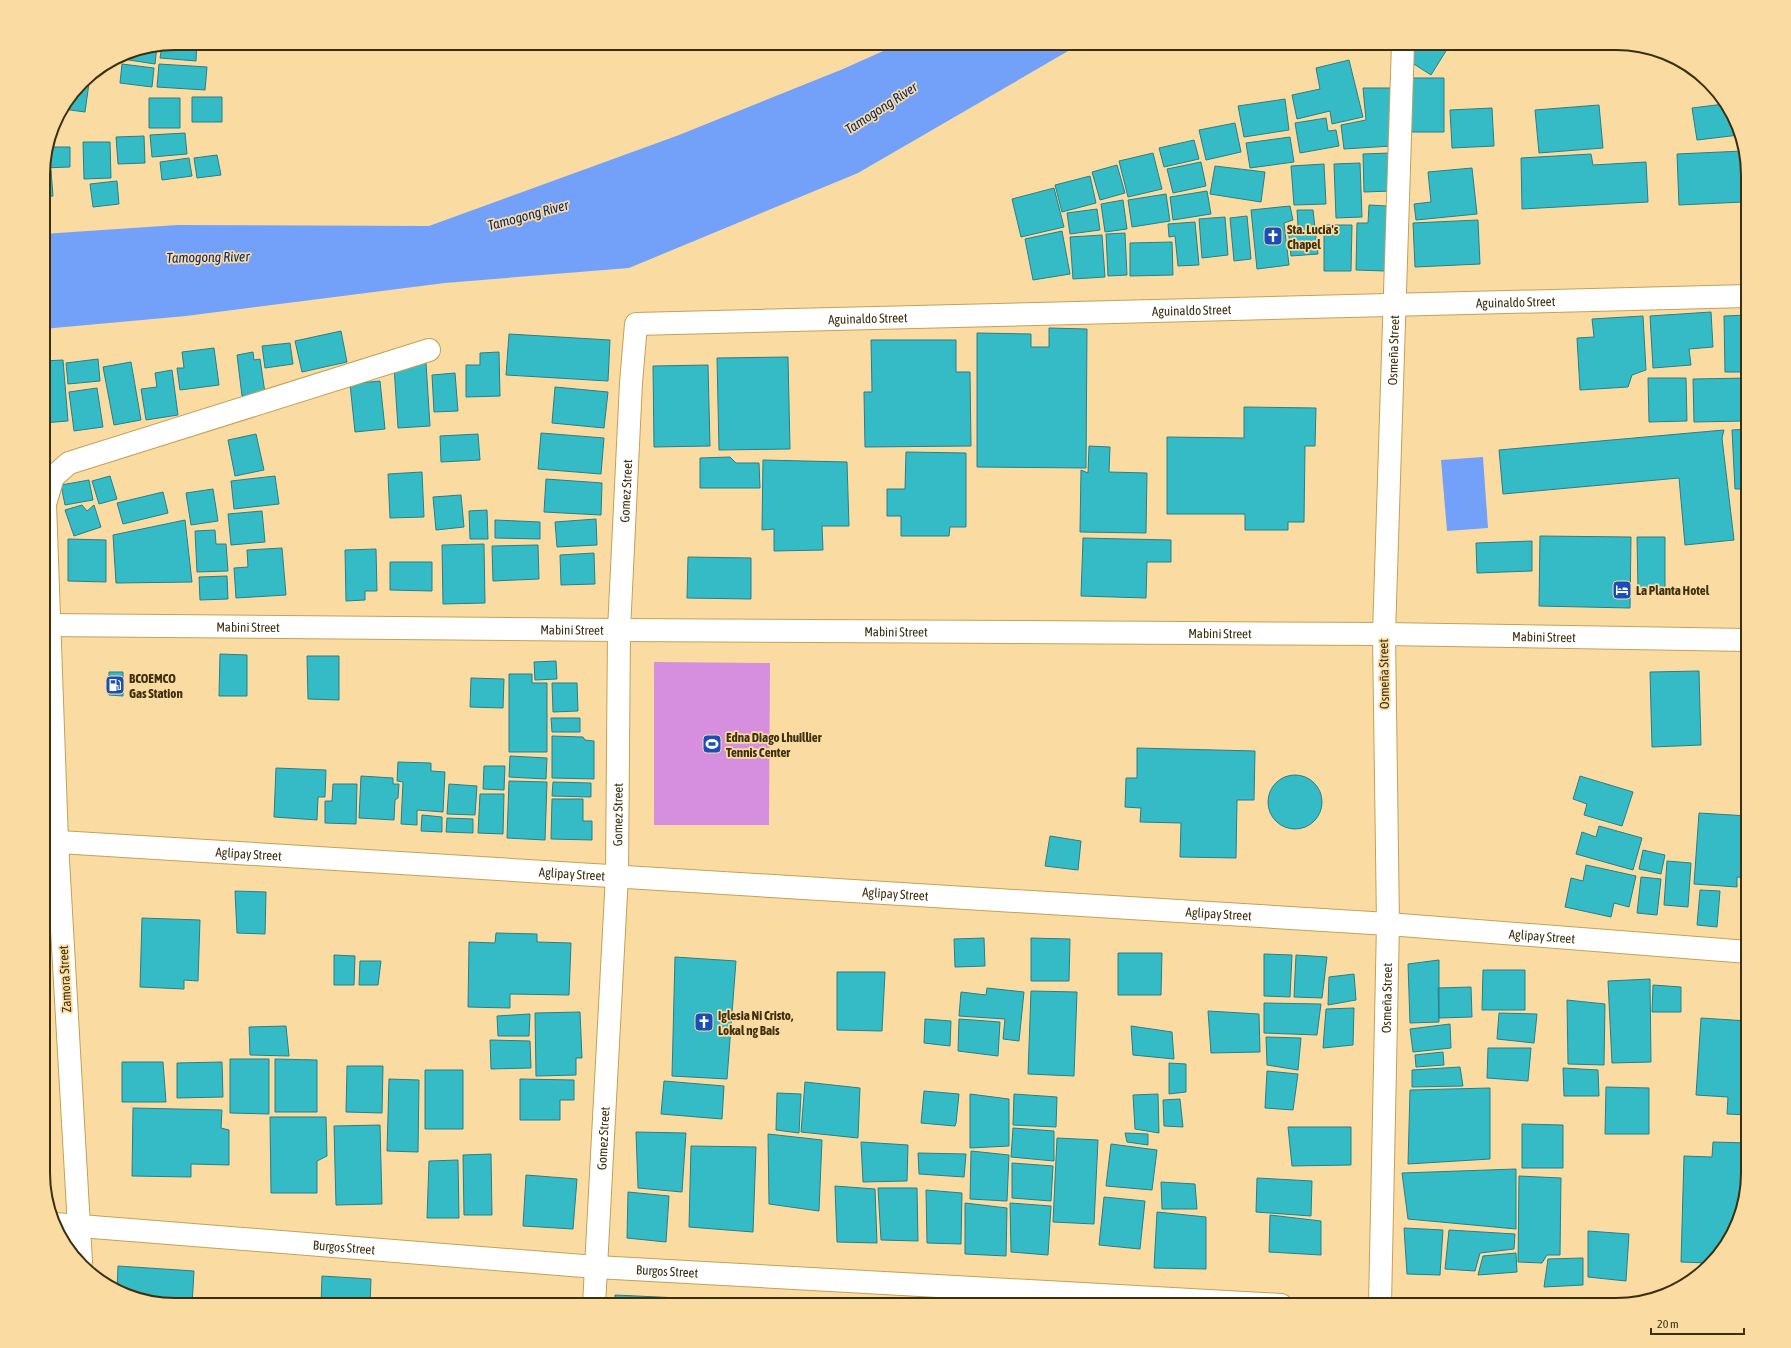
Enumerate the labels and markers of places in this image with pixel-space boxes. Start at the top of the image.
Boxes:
place label: Sta. Lucia's Chapel [1287,222,1339,252]
church icon: Sta. Lucia's Chapel [1262,225,1284,247]
hotel icon: La Planta Hotel [1611,579,1633,601]
place label: La Planta Hotel [1636,583,1710,598]
place label: BCOEMCO Gas Station [129,671,183,701]
fuel station icon: BCOEMCO Gas Station [104,674,126,696]
place label: Edna Diago Lhuillier Tennis Center [726,730,823,760]
sports icon: Edna Diago Lhuillier Tennis Center [701,733,723,755]
place label: Iglesia Ni Cristo, Lokal ng Bais [718,1008,794,1038]
church icon: Iglesia Ni Cristo, Lokal ng Bais [693,1011,715,1033]

